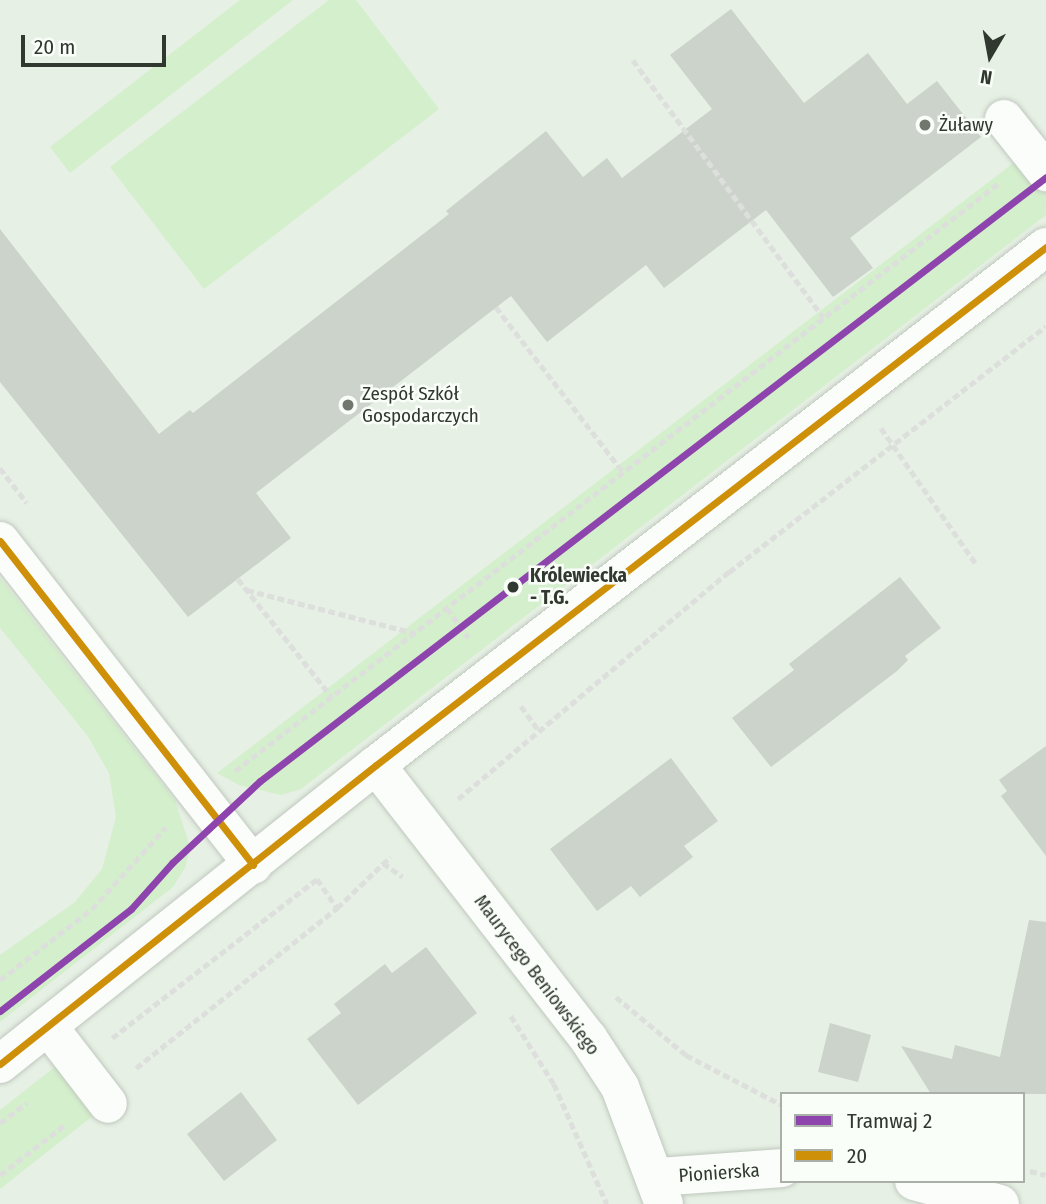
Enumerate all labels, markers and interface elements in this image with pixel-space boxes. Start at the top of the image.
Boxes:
scale bar [24,21,170,65]
north arrow [955,21,1025,91]
text: 20 m [34,34,75,60]
text: N [979,65,994,89]
place label: Żuławy [939,114,993,136]
marker: Żuławy [917,117,933,133]
place label: Zespół Szkół Gospodarczych [362,383,479,427]
marker: Zespół Szkół Gospodarczych [340,397,356,413]
place label: Królewiecka - T.G. [530,565,627,609]
marker: Królewiecka - T.G. [502,576,524,598]
street label: Maurycego Beniowskiego [469,890,605,1060]
legend [780,1092,1025,1183]
text: Tramwaj 2 [847,1108,932,1134]
text: 20 [847,1143,867,1169]
street label: Pionierska [678,1159,760,1187]

